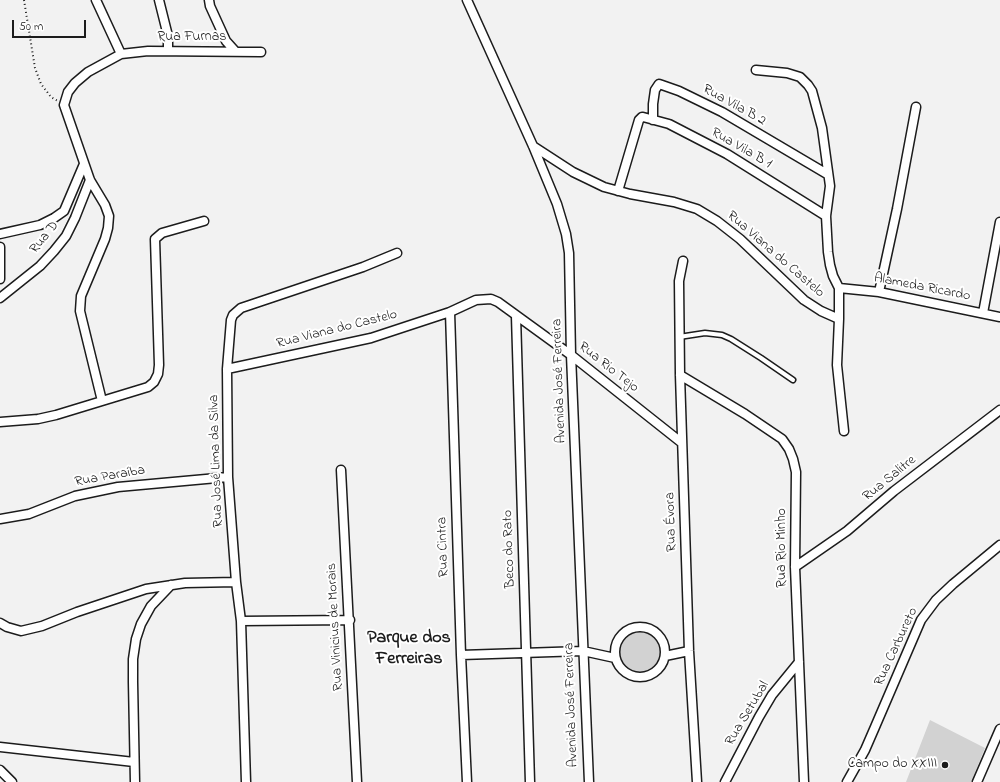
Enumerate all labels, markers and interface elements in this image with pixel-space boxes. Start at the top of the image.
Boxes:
scale bar [14,12,88,38]
text: 50 m [19,18,43,36]
street label: Rua Furnas [158,30,226,46]
street label: Rua Vila B 2 [699,82,769,130]
street label: Rua Vila B 1 [708,125,774,173]
street label: Rua Viana do Castelo [723,208,827,302]
street label: Rua D [27,218,63,258]
street label: Alameda Ricardo [872,270,972,306]
street label: Rua Viana do Castelo [275,307,399,353]
street label: Avenida José Ferreira [549,318,571,444]
street label: Rua Rio Tejo [574,339,642,397]
street label: Rua José Lima da Silva [206,394,228,528]
street label: Rua Salitre [860,452,920,506]
street label: Rua Paraíba [74,463,146,491]
street label: Rua Évora [663,492,681,552]
street label: Rua Rio Minho [775,508,791,588]
street label: Beco do Rato [500,509,520,589]
street label: Rua Cintra [435,516,453,578]
street label: Rua Vinicius de Morais [324,563,348,691]
street label: Rua Carbureto [872,605,922,689]
district label: Parque dos Ferreiras [367,628,451,670]
street label: Avenida José Ferreira [561,642,583,768]
street label: Rua Setubal [722,679,774,749]
place label: Campo do XXIII [848,757,937,773]
marker: Campo do XXIII [940,760,950,770]

